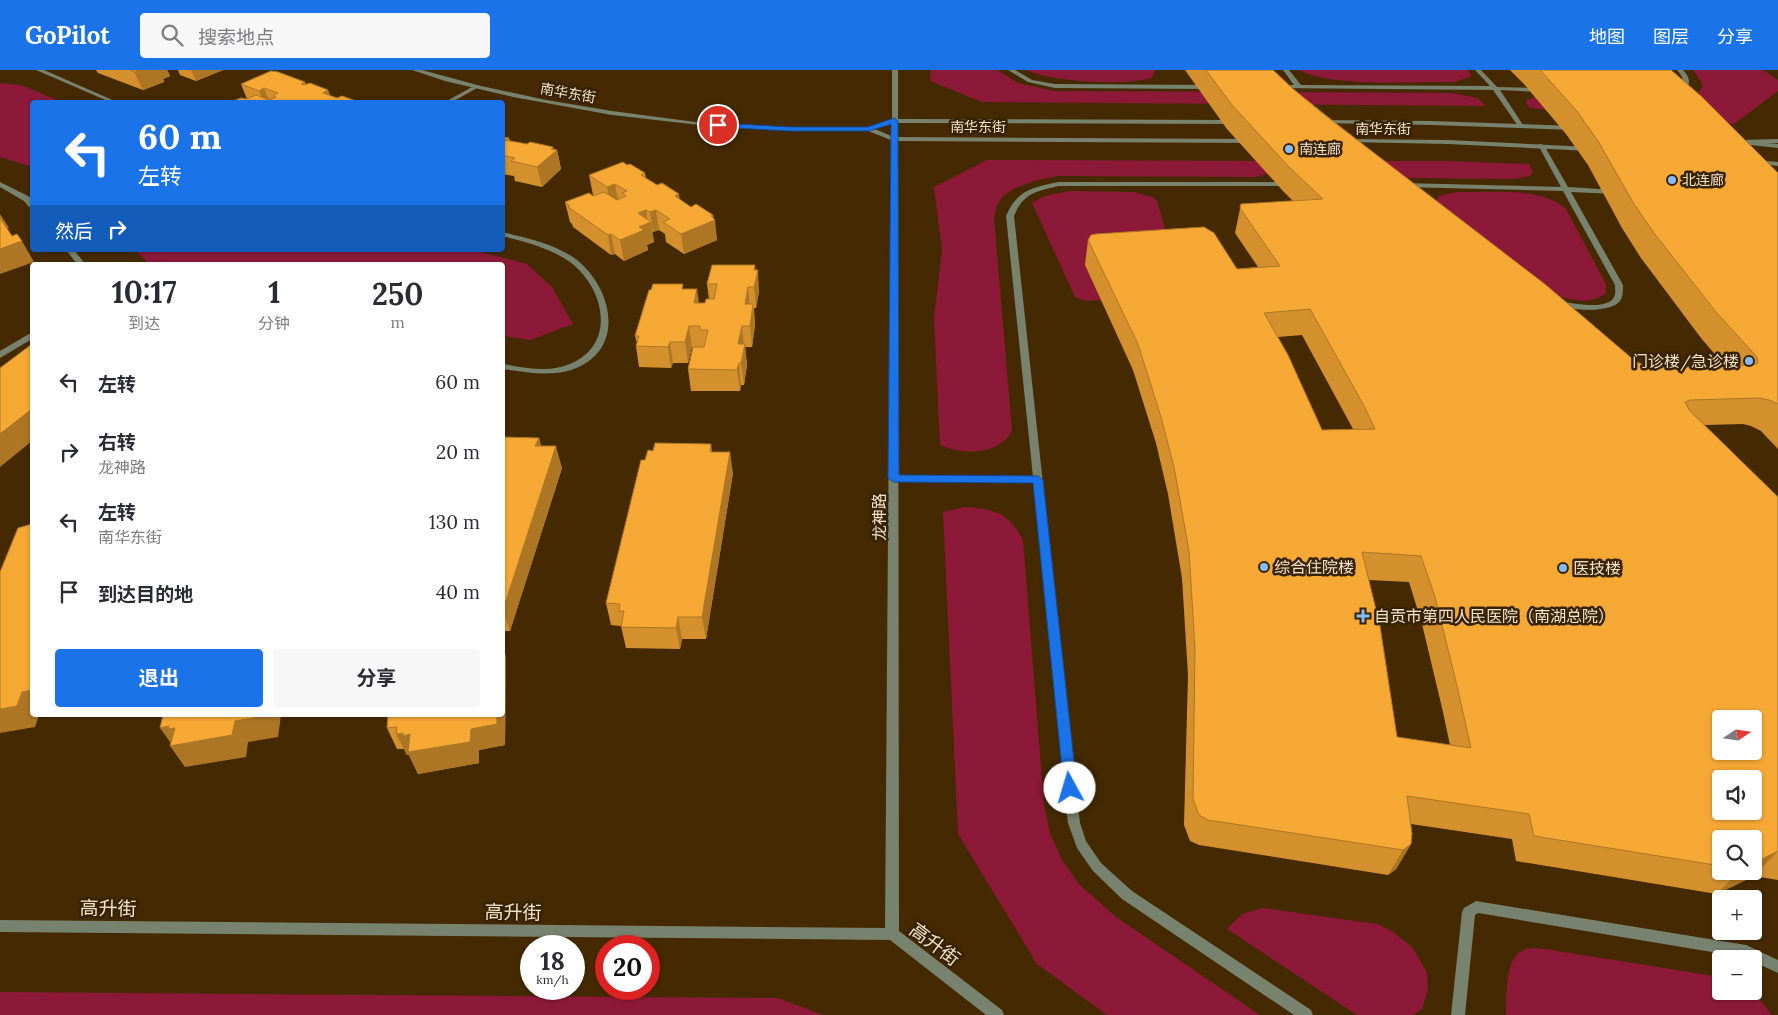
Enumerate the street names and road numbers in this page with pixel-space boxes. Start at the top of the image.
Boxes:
street label: 南华东街 [539,79,597,107]
street label: 南华东街 [950,118,1006,136]
street label: 南华东街 [1355,120,1411,138]
street label: 龙神路 [869,493,889,541]
street label: 高升街 [79,896,137,920]
street label: 高升街 [484,900,542,924]
street label: 高升街 [905,917,965,971]

